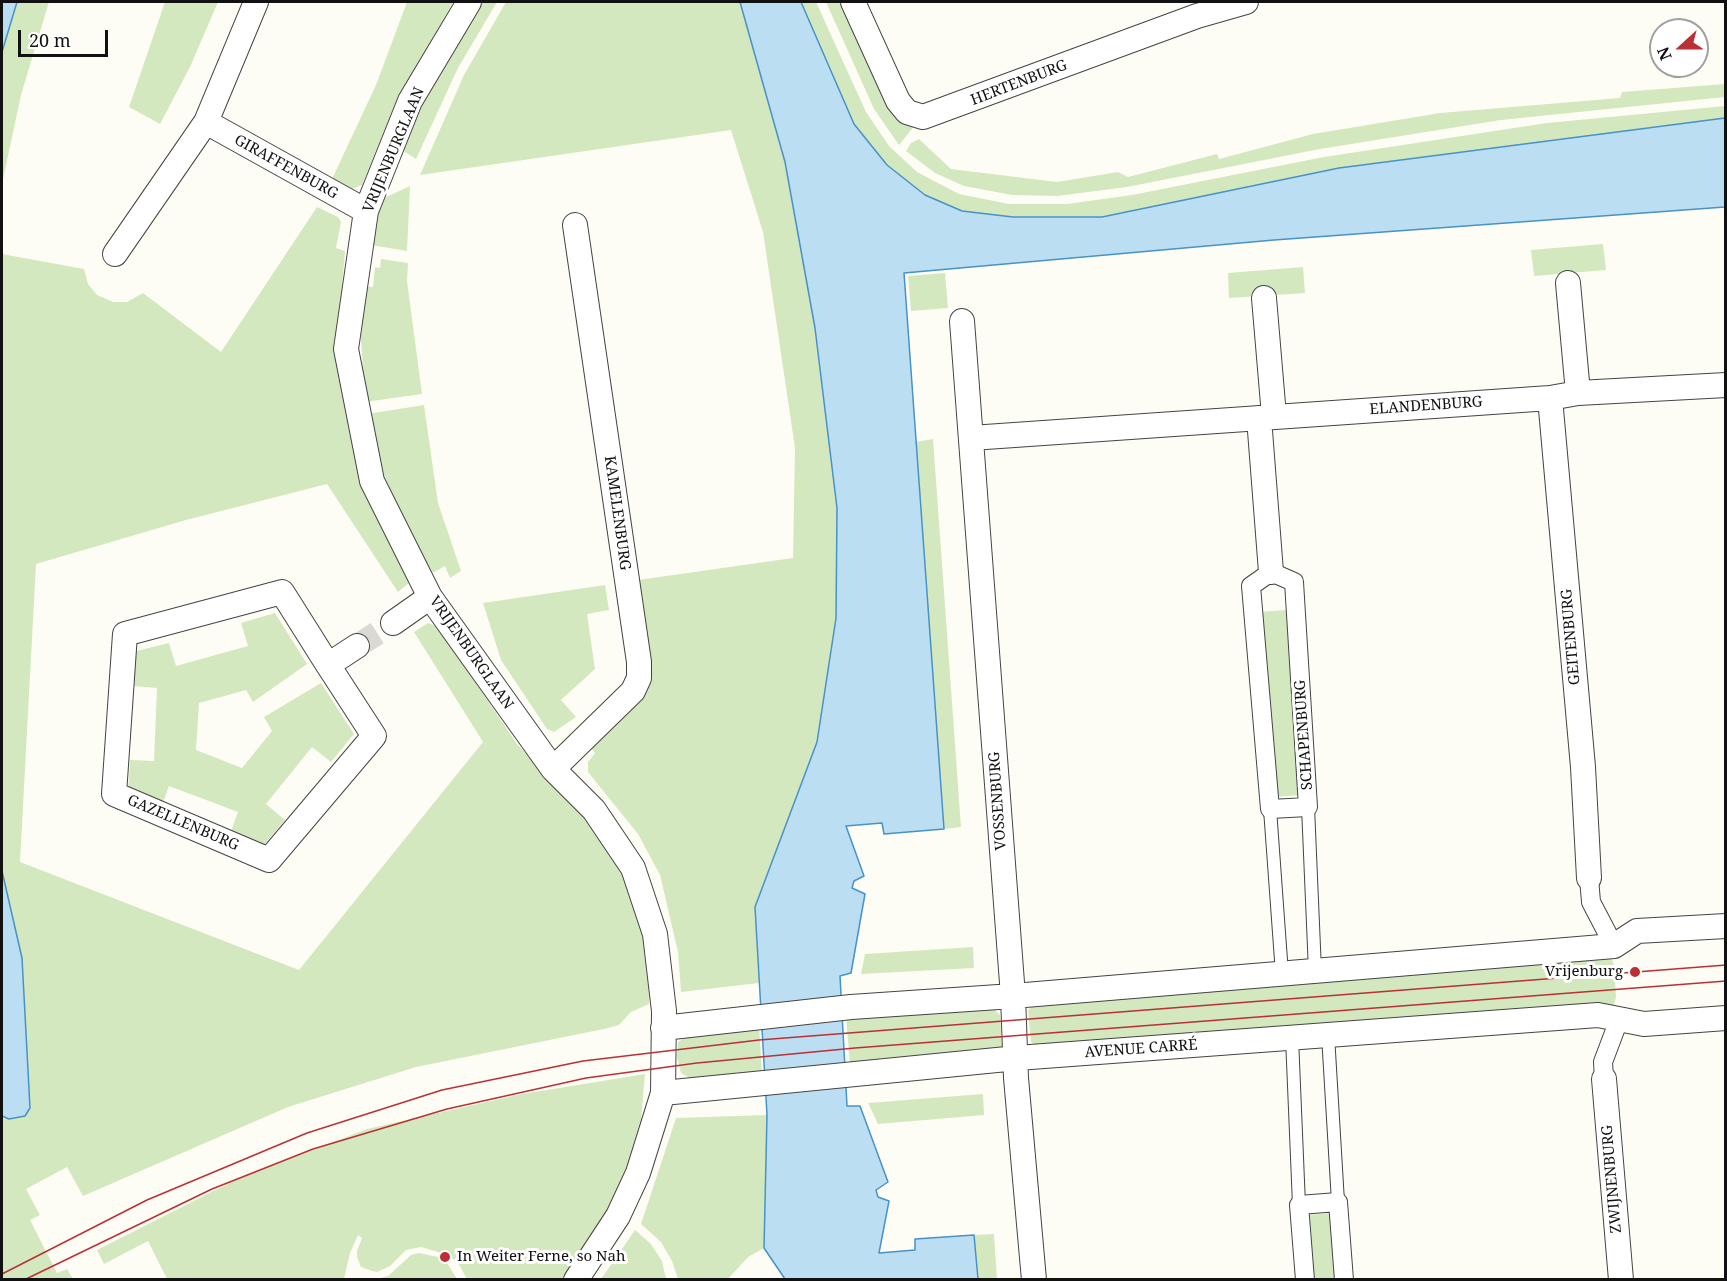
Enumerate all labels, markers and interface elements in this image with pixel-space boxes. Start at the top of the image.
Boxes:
scale bar [21,18,111,56]
north arrow [1649,18,1709,78]
text: 20 m [29,28,71,52]
text: N [1652,44,1677,64]
street label: HERTENBURG [968,56,1070,110]
street label: VRIJENBURGLAAN [359,85,429,215]
street label: GIRAFFENBURG [231,131,341,203]
street label: ELANDENBURG [1369,393,1483,419]
street label: KAMELENBURG [600,455,634,571]
street label: GEITENBURG [1558,588,1584,686]
street label: VRIJENBURGLAAN [425,593,517,713]
street label: SCHAPENBURG [1291,679,1317,791]
street label: VOSSENBURG [986,751,1010,851]
street label: GAZELLENBURG [124,791,242,855]
place label: Vrijenburg [1545,963,1623,981]
marker: Vrijenburg [1628,965,1642,979]
street label: AVENUE CARRÉ [1084,1036,1198,1062]
street label: ZWIJNENBURG [1598,1124,1626,1234]
place label: In Weiter Ferne, so Nah [457,1248,625,1266]
marker: In Weiter Ferne, so Nah [438,1250,452,1264]

